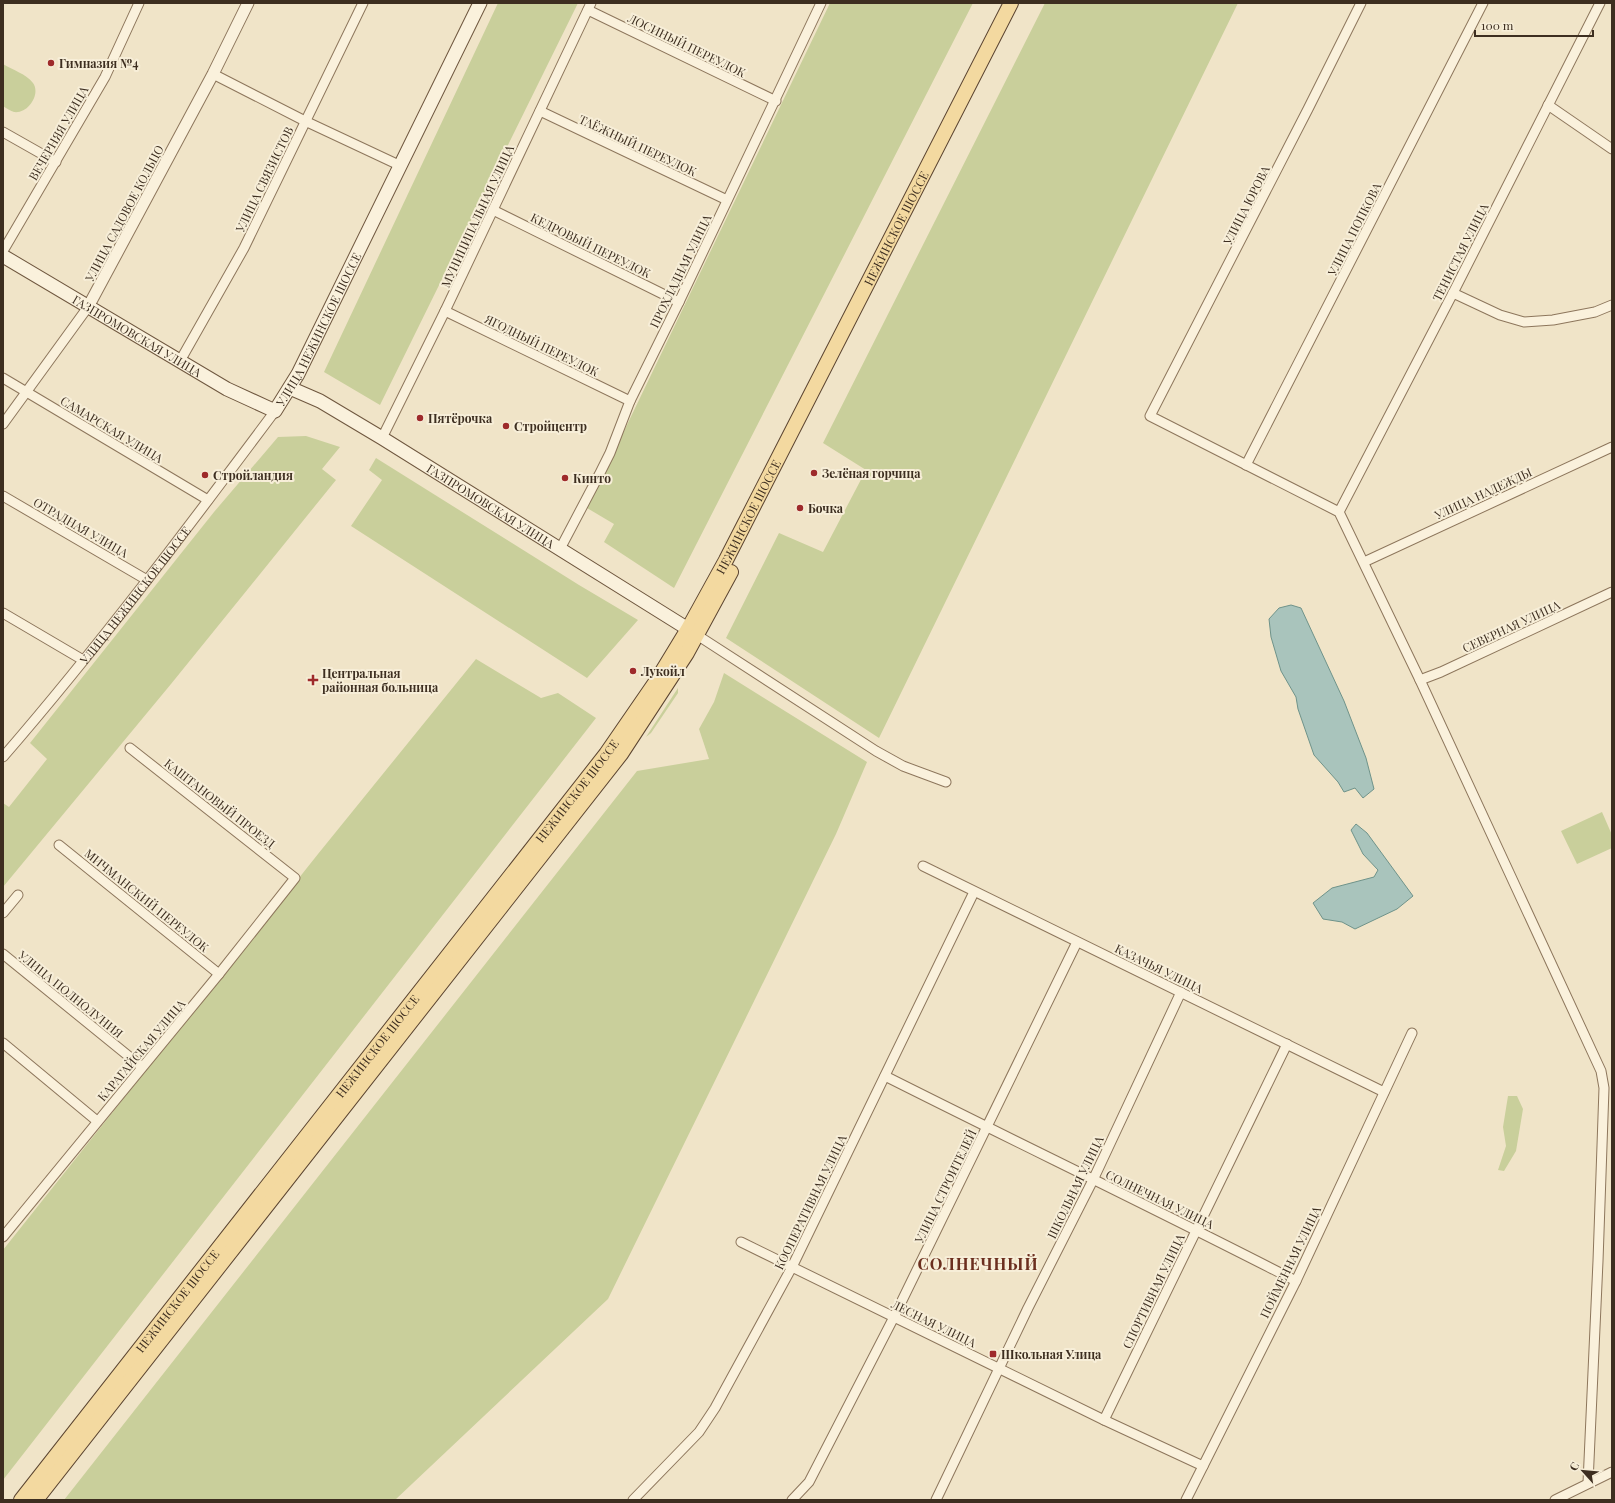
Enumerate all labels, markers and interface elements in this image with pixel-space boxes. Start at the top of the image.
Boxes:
street label: ЛОСИНЫЙ ПЕРЕУЛОК [624,9,749,81]
scale bar [1475,12,1593,38]
text: 100 m [1481,17,1514,33]
place label: Гимназия №4 [59,55,139,71]
marker: Гимназия №4 [46,58,56,68]
street label: ВЕЧЕРНЯЯ УЛИЦА [25,83,92,183]
street label: ТАЁЖНЫЙ ПЕРЕУЛОК [576,111,700,179]
street label: УЛИЦА СВЯЗИСТОВ [231,124,297,235]
street label: УЛИЦА САДОВОЕ КОЛЬЦО [81,142,167,285]
street label: МУНИЦИПАЛЬНАЯ УЛИЦА [437,142,517,290]
street label: УЛИЦА ЮРОВА [1219,162,1273,248]
street label: НЕЖИНСКОЕ ШОССЕ [860,168,932,288]
street label: УЛИЦА ПОПКОВА [1323,179,1385,279]
street label: ТЕНИСТАЯ УЛИЦА [1428,200,1492,304]
street label: КЕДРОВЫЙ ПЕРЕУЛОК [528,209,654,281]
street label: ПРОХЛАДНАЯ УЛИЦА [646,211,715,330]
street label: УЛИЦА НЕЖИНСКОЕ ШОССЕ [272,250,364,410]
street label: ГАЗПРОМОВСКАЯ УЛИЦА [70,291,205,380]
street label: ЯГОДНЫЙ ПЕРЕУЛОК [481,310,602,380]
street label: САМАРСКАЯ УЛИЦА [58,392,167,466]
place label: Пятёрочка [428,410,493,426]
marker: Пятёрочка [415,413,425,423]
place label: Стройцентр [514,418,587,434]
marker: Стройцентр [501,421,511,431]
street label: НЕЖИНСКОЕ ШОССЕ [712,457,784,577]
street label: ГАЗПРОМОВСКАЯ УЛИЦА [424,460,558,552]
street label: УЛИЦА НАДЕЖДЫ [1431,463,1535,523]
place label: Зелёная горчица [822,465,921,481]
place label: Стройландия [213,467,293,483]
marker: Зелёная горчица [809,468,819,478]
marker: Стройландия [200,470,210,480]
place label: Кинто [573,470,611,486]
marker: Кинто [560,473,570,483]
street label: ОТРАДНАЯ УЛИЦА [31,493,132,561]
place label: Бочка [808,500,844,516]
marker: Бочка [795,503,805,513]
street label: УЛИЦА НЕЖИНСКОЕ ШОССЕ [75,523,194,668]
street label: СЕВЕРНАЯ УЛИЦА [1460,596,1563,656]
place label: Лукойл [640,663,685,679]
place label: Центральная районная больница [322,665,439,695]
marker: Лукойл [628,666,638,676]
marker: Центральная районная больница [307,674,319,686]
street label: НЕЖИНСКОЕ ШОССЕ [532,736,622,846]
street label: КАШТАНОВЫЙ ПРОЕЗД [161,755,279,852]
street label: МИЧМАНСКИЙ ПЕРЕУЛОК [81,845,213,955]
street label: КАЗАЧЬЯ УЛИЦА [1112,940,1206,996]
street label: УЛИЦА ПОЛНОЛУНИЯ [15,946,127,1041]
street label: НЕЖИНСКОЕ ШОССЕ [332,991,422,1101]
street label: КАРАГАЙСКАЯ УЛИЦА [94,995,189,1104]
street label: УЛИЦА СТРОИТЕЛЕЙ [910,1126,980,1246]
street label: КООПЕРАТИВНАЯ УЛИЦА [770,1131,850,1272]
street label: ШКОЛЬНАЯ УЛИЦА [1043,1133,1107,1241]
street label: СОЛНЕЧНАЯ УЛИЦА [1103,1166,1217,1232]
street label: ПОЙМЕННАЯ УЛИЦА [1256,1203,1324,1321]
street label: СПОРТИВНАЯ УЛИЦА [1118,1231,1188,1351]
street label: НЕЖИНСКОЕ ШОССЕ [132,1246,222,1356]
district label: СОЛНЕЧНЫЙ [917,1253,1039,1274]
street label: ЛЕСНАЯ УЛИЦА [888,1295,979,1351]
place label: Школьная Улица [1001,1346,1102,1362]
marker: Школьная Улица [988,1349,998,1359]
north arrow [1563,1451,1603,1491]
text: С [1565,1459,1582,1473]

